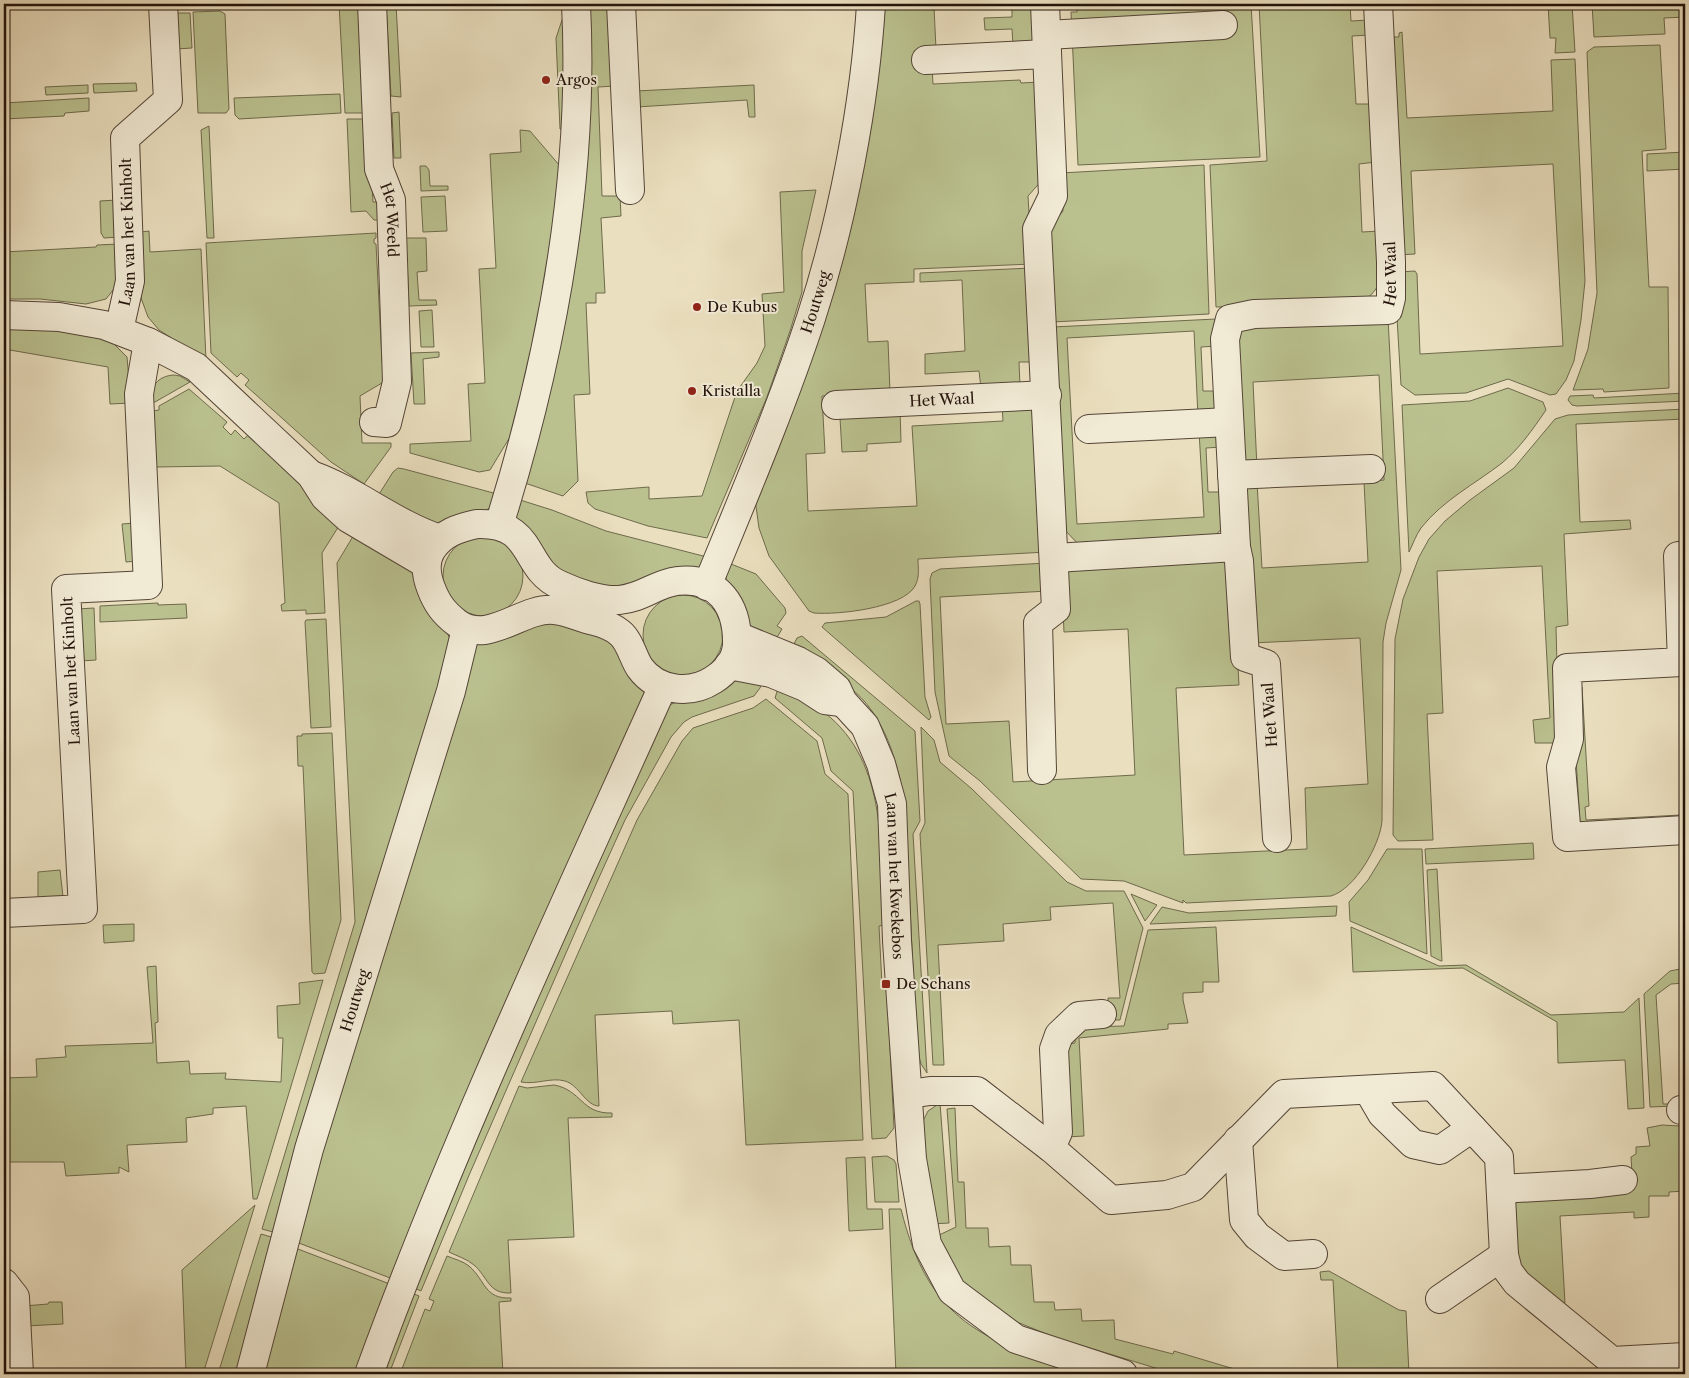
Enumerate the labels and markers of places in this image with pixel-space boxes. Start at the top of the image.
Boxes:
place label: Argos [555,70,597,89]
marker: Argos [540,74,552,86]
place label: De Kubus [707,297,777,316]
marker: De Kubus [691,301,703,313]
place label: Kristalla [702,381,761,400]
marker: Kristalla [686,385,698,397]
place label: De Schans [896,974,971,993]
marker: De Schans [880,978,892,990]

